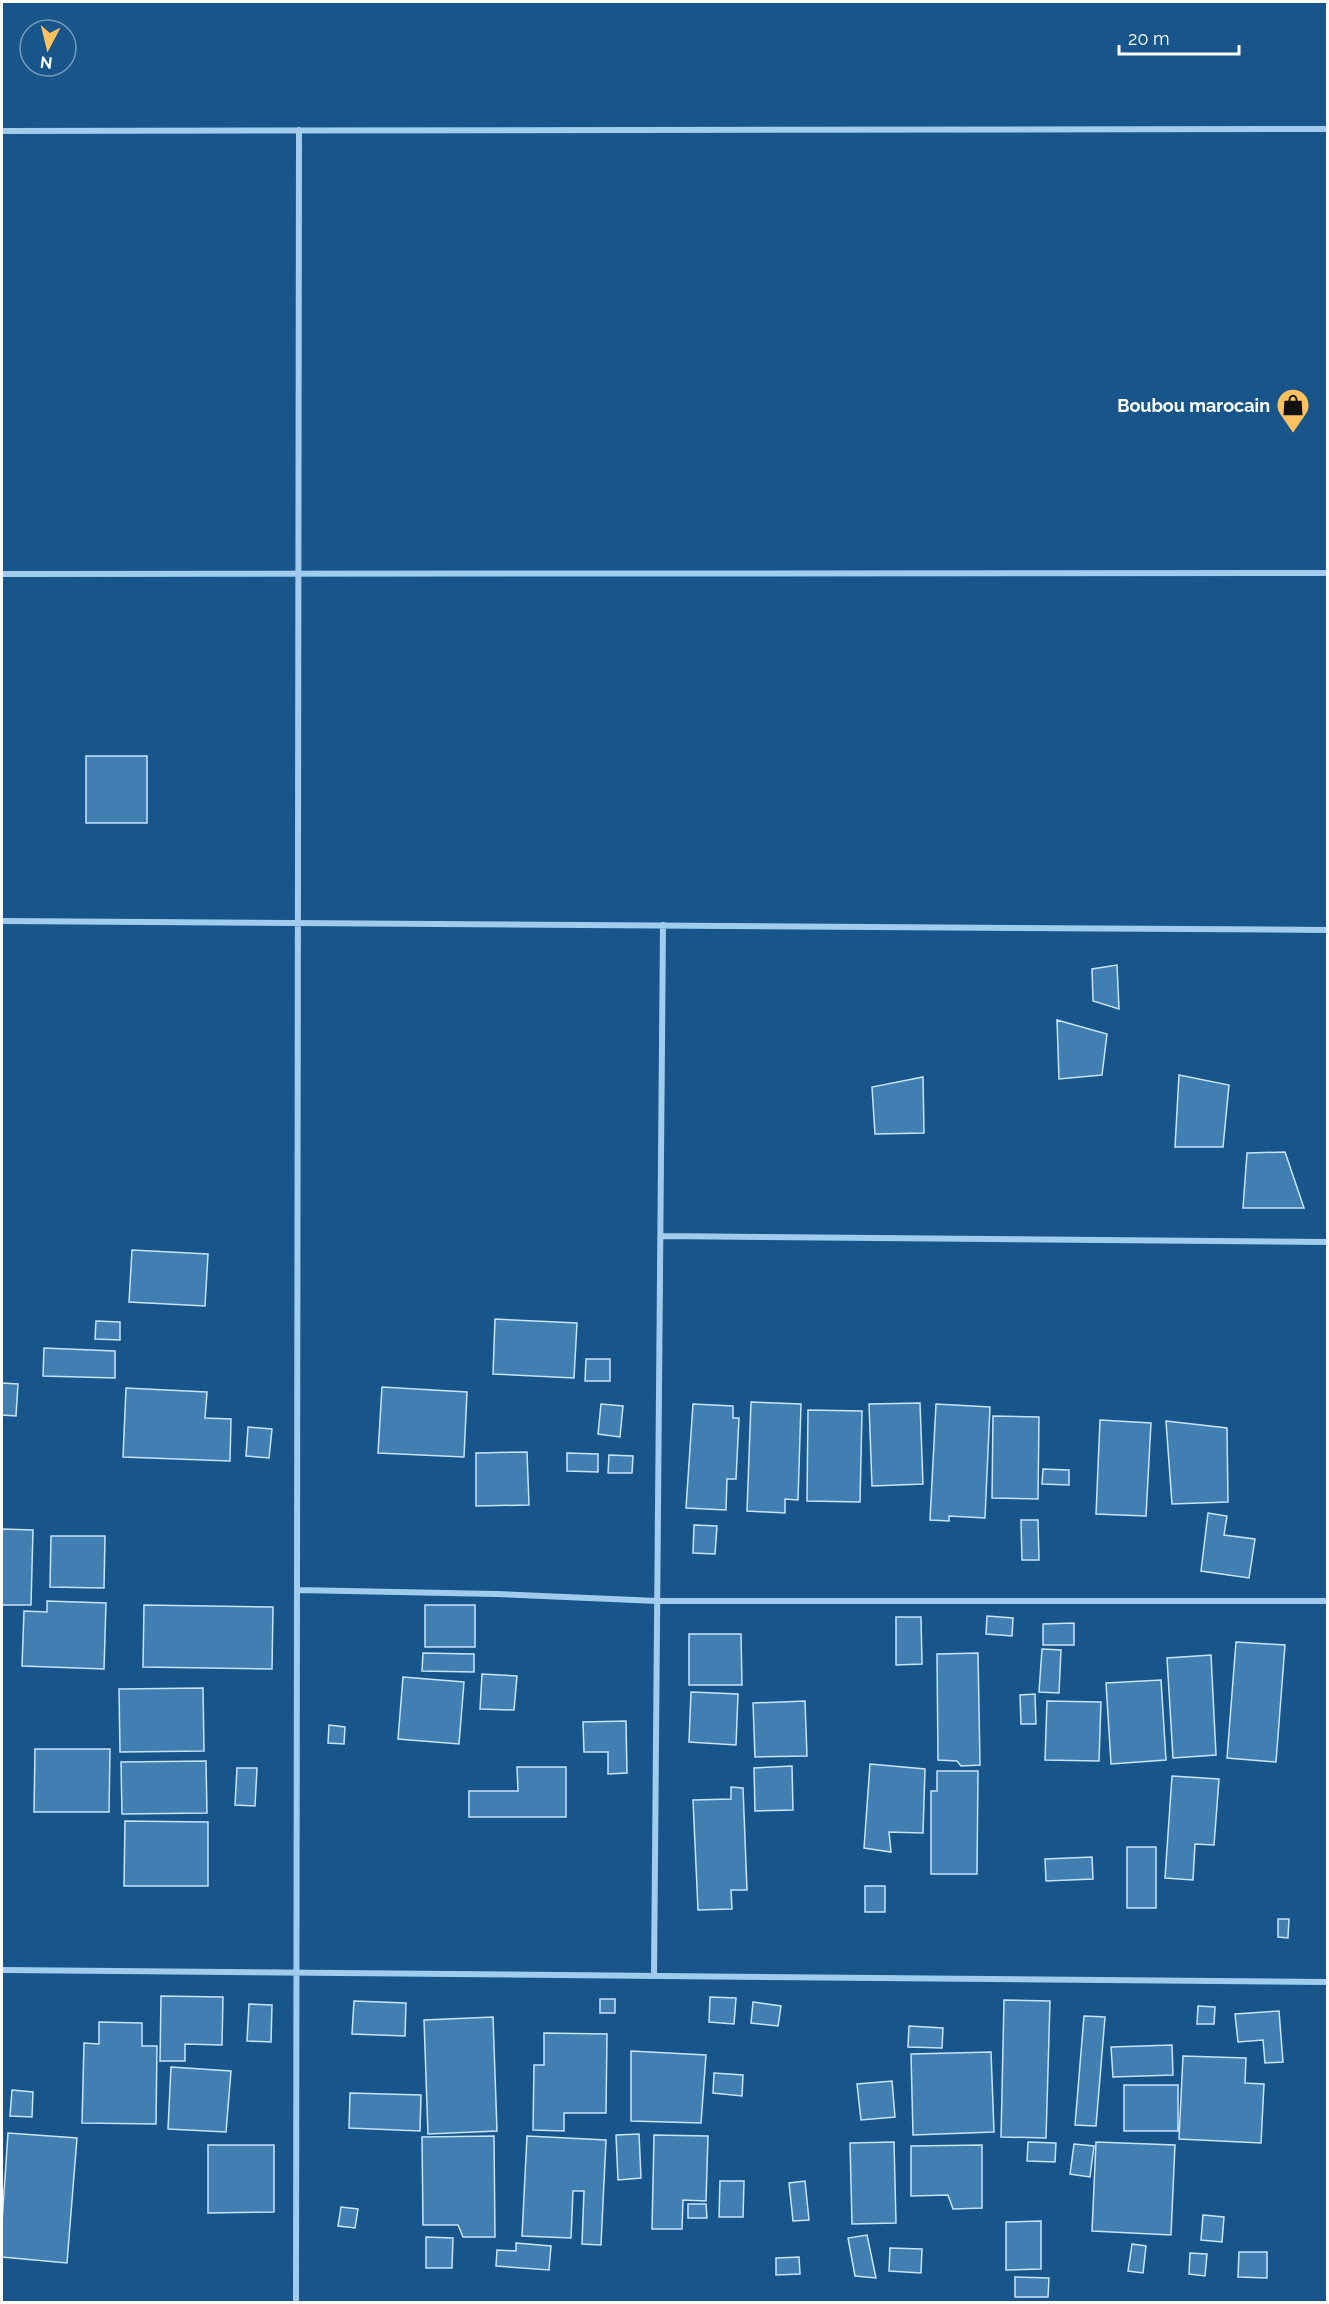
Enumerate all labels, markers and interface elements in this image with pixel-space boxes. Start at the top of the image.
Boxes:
north arrow [18,18,78,78]
scale bar [1119,18,1239,56]
text: 20 m [1128,28,1170,49]
text: N [39,52,53,73]
shop icon: Boubou marocain [1275,387,1311,434]
place label: Boubou marocain [1117,395,1270,416]

